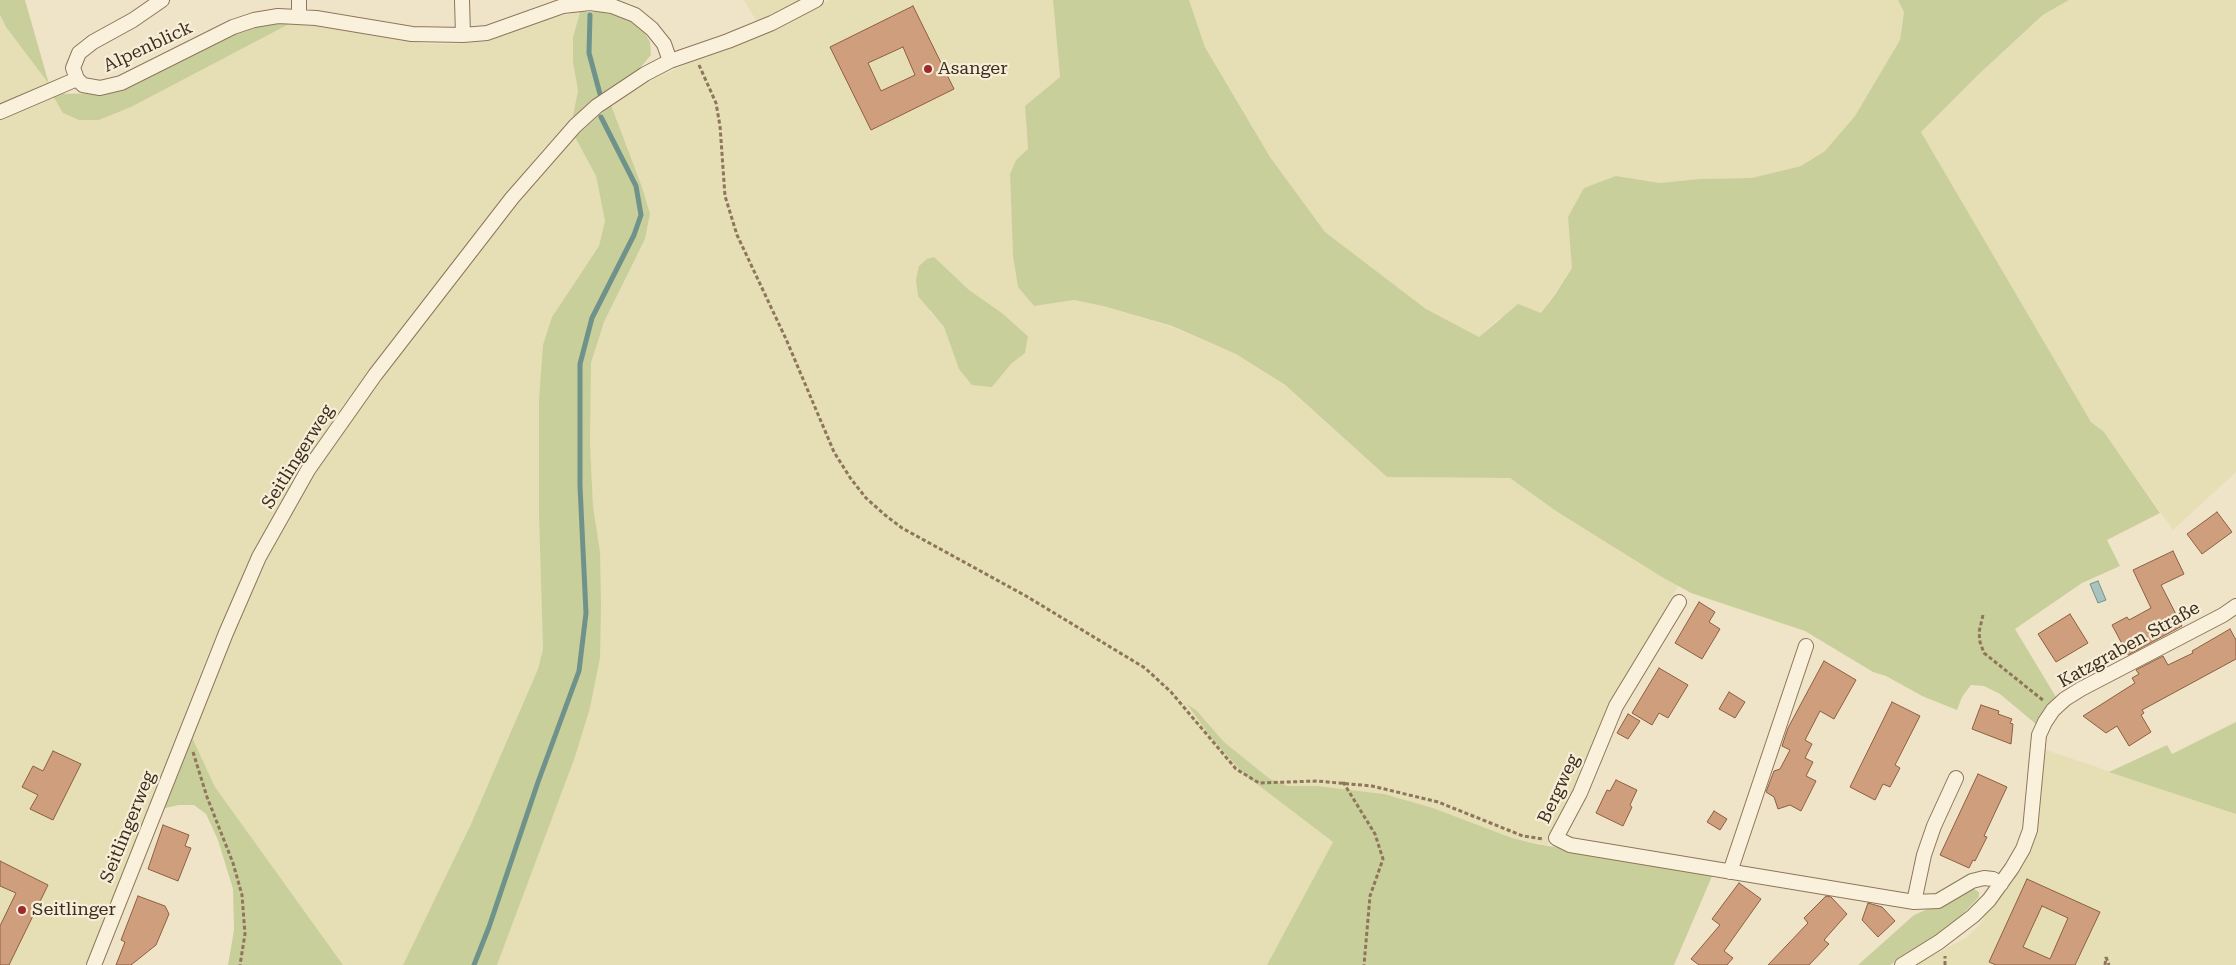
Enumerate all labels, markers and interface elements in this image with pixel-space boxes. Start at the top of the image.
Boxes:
street label: Alpenblick [100,17,196,77]
place label: Asanger [938,58,1008,80]
marker: Asanger [922,63,934,75]
street label: Seitlingerweg [257,401,339,513]
street label: Katzgraben Straße [2054,597,2204,693]
street label: Bergweg [1534,751,1584,827]
street label: Seitlingerweg [96,768,160,886]
place label: Seitlinger [32,899,116,921]
marker: Seitlinger [16,904,28,916]

